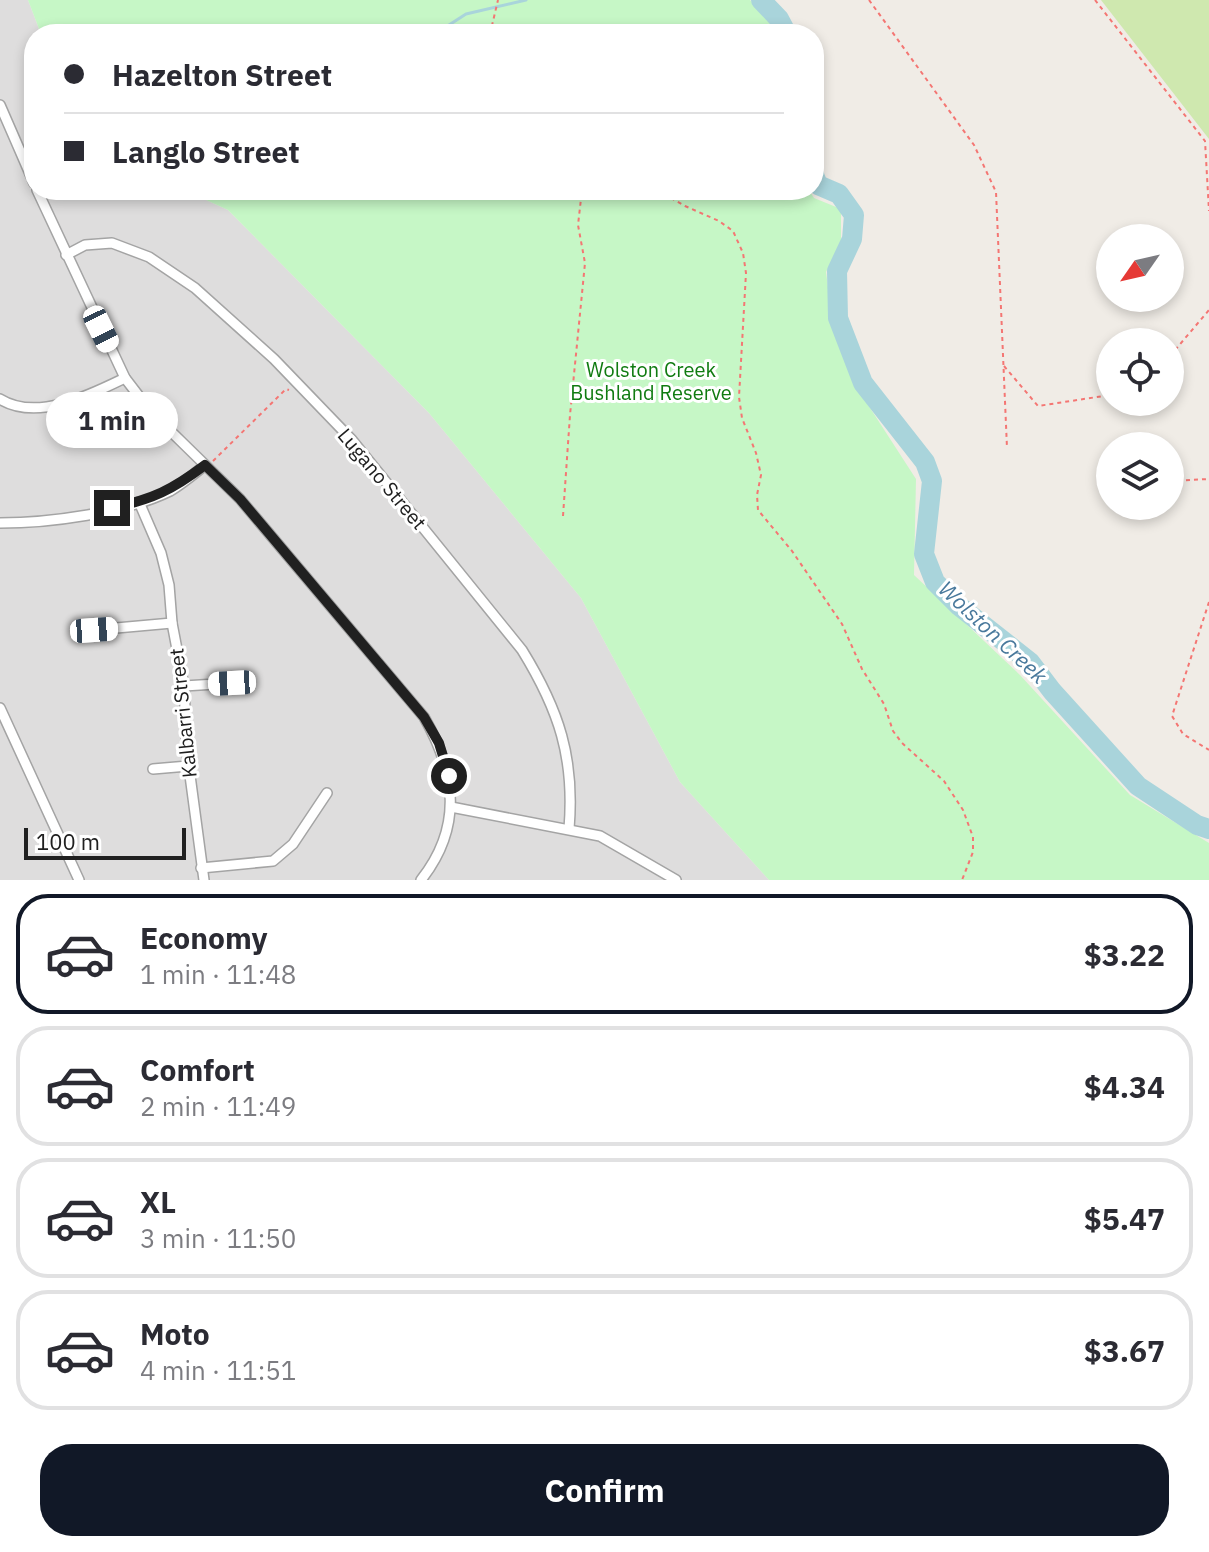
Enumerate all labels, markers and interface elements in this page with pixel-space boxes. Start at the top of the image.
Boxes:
text: Hazelton Street [112,55,332,94]
text: Langlo Street [112,132,300,171]
north arrow [1096,224,1184,312]
map controls [1096,224,1184,520]
car [80,302,122,356]
button: locate [1096,328,1184,416]
park label: Wolston Creek Bushland Reserve [570,356,732,406]
callout: 1 min [46,392,178,448]
text: 1 min [78,403,146,437]
street label: Lugano Street [332,422,433,535]
button: layers [1096,432,1184,520]
route end [94,490,130,526]
water label: Wolston Creek [933,574,1054,690]
car [69,616,119,644]
street label: Kalbarri Street [162,647,203,779]
car [207,670,257,696]
route start [431,758,467,794]
scale bar [24,824,186,860]
text: 100 m [36,827,100,856]
icon: car [44,918,116,990]
text: Economy [140,918,268,957]
text: $3.22 [1084,935,1165,974]
text: 1 min · 11:48 [140,957,296,991]
icon: car [44,1050,116,1122]
text: Comfort [140,1050,255,1089]
text: $4.34 [1084,1067,1165,1106]
text: 2 min · 11:49 [140,1089,296,1123]
icon: car [44,1182,116,1254]
text: XL [140,1182,176,1221]
text: $5.47 [1084,1199,1165,1238]
text: 3 min · 11:50 [140,1221,296,1255]
icon: car [44,1314,116,1386]
text: Moto [140,1314,210,1353]
text: $3.67 [1084,1331,1165,1370]
text: 4 min · 11:51 [140,1353,296,1387]
button: Confirm [40,1444,1169,1536]

